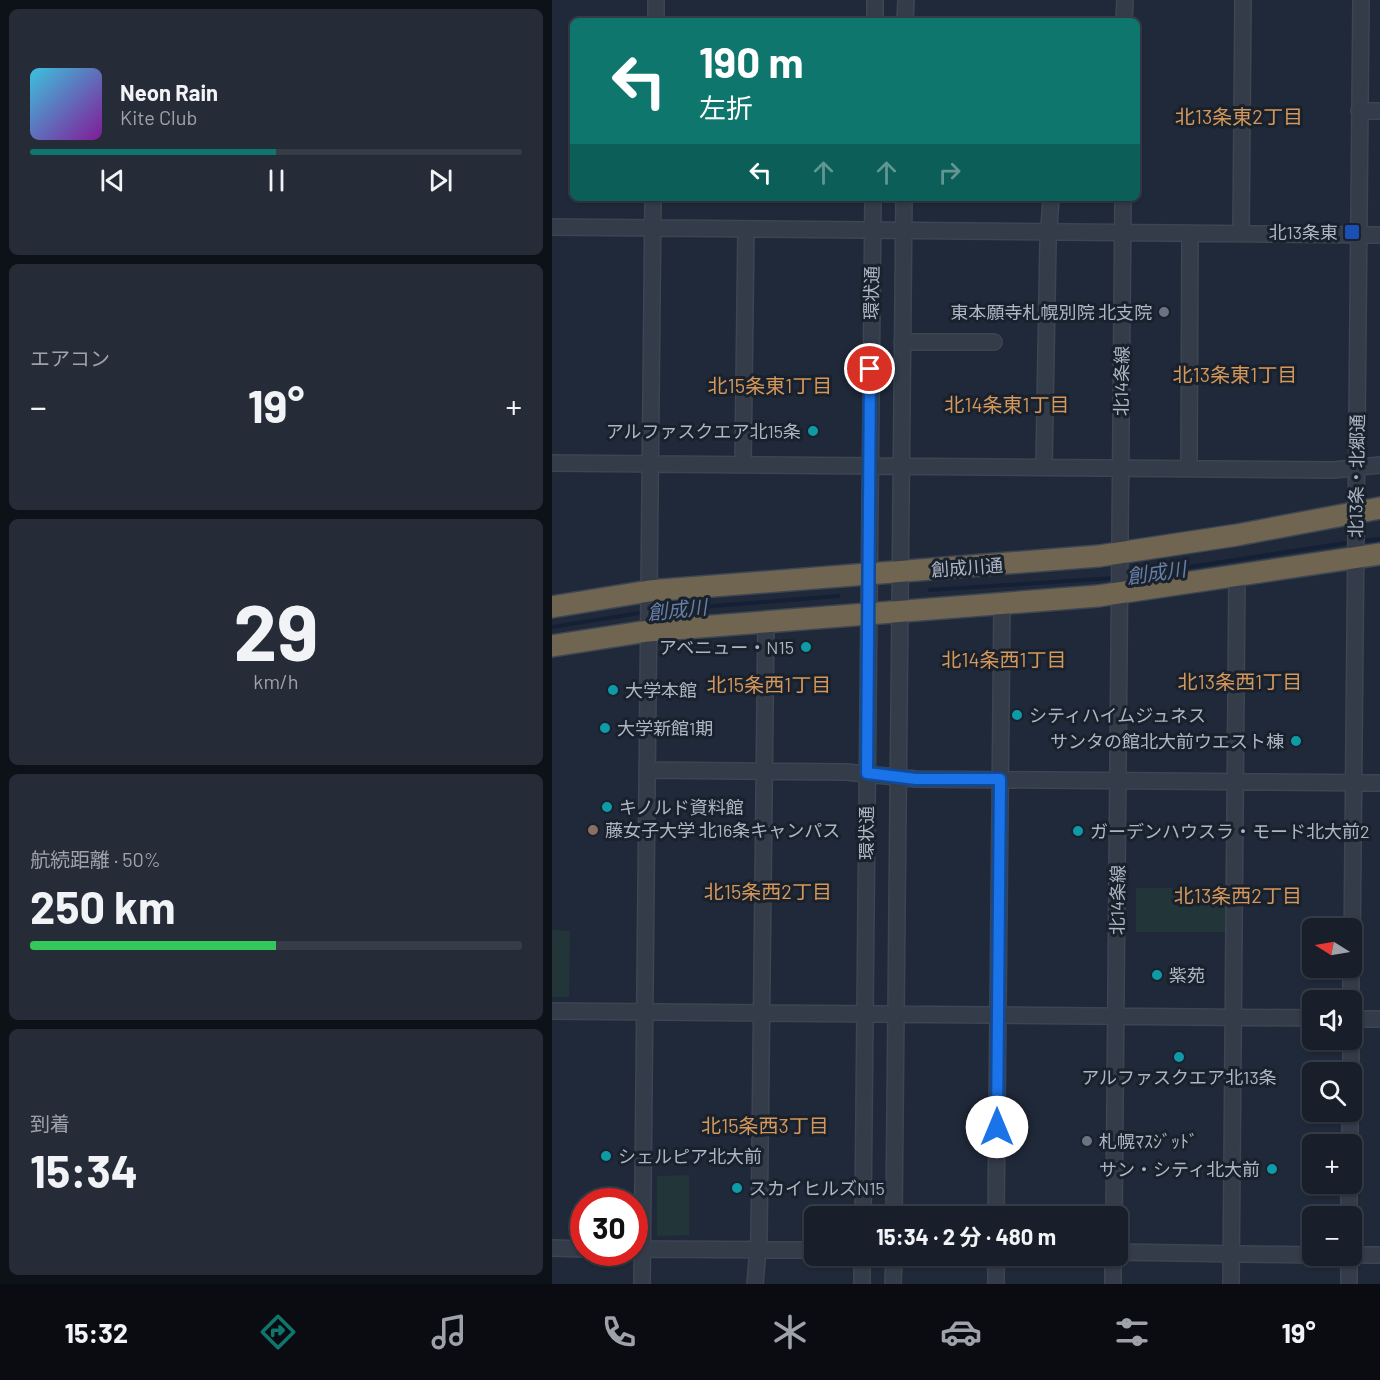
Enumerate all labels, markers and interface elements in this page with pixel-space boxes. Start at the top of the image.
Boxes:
text: 190 m [699,36,804,86]
icon: left [600,42,678,120]
text: Neon Rain [120,79,218,105]
text: 左折 [699,91,753,123]
district label: 北13条東2丁目 [1175,104,1303,128]
text: Kite Club [120,105,197,129]
icon: left [744,156,777,189]
icon: ahead [807,156,840,189]
icon: ahead [870,156,903,189]
icon: right [933,156,966,189]
icon: previous [96,164,129,197]
icon: pause [260,164,293,197]
icon: next [424,164,457,197]
place label: 北13条東 [1268,221,1338,243]
marker: 北13条東 [1343,223,1361,241]
street label: 環状通 [860,266,882,320]
place label: 東本願寺札幌別院 北支院 [950,301,1152,323]
marker: 東本願寺札幌別院 北支院 [1157,305,1171,319]
pin [844,343,895,394]
text: エアコン [30,346,110,370]
street label: 北14条線 [1109,346,1133,416]
icon: arrive [853,352,886,385]
district label: 北13条東1丁目 [1173,362,1297,386]
district label: 北15条東1丁目 [708,373,832,397]
text: 19° [248,378,304,432]
text: − [30,386,47,426]
text: + [506,386,522,426]
district label: 北14条東1丁目 [944,392,1070,416]
street label: 北13条・北郷通 [1344,414,1368,538]
place label: アルファスクエア北15条 [606,420,801,442]
marker: アルファスクエア北15条 [806,424,820,438]
street label: 創成川通 [930,554,1004,580]
water label: 創成川 [1125,556,1189,588]
text: 29 [233,583,319,677]
water label: 創成川 [646,594,710,624]
place label: アベニュー・N15 [659,636,794,658]
marker: アベニュー・N15 [799,640,813,654]
district label: 北14条西1丁目 [941,647,1067,671]
text: km/h [253,669,299,693]
district label: 北13条西1丁目 [1178,669,1302,693]
district label: 北15条西1丁目 [707,672,831,696]
place label: 大学本館 [625,679,697,701]
marker: 大学本館 [606,683,620,697]
place label: シティハイムジュネス [1029,704,1206,726]
marker: シティハイムジュネス [1010,708,1024,722]
place label: 大学新館1期 [617,717,713,739]
marker: 大学新館1期 [598,721,612,735]
place label: サンタの館北大前ウエスト棟 [1050,730,1284,752]
marker: サンタの館北大前ウエスト棟 [1289,734,1303,748]
place label: キノルド資料館 [619,796,744,818]
marker: キノルド資料館 [600,800,614,814]
street label: 環状通 [855,806,877,860]
place label: 藤女子大学 北16条キャンパス [605,819,840,841]
place label: ガーデンハウスラ・モード北大前2 [1090,820,1370,842]
marker: 藤女子大学 北16条キャンパス [586,823,600,837]
marker: ガーデンハウスラ・モード北大前2 [1071,824,1085,838]
text: 航続距離 · 50% [30,847,161,871]
street label: 北14条線 [1105,865,1129,935]
text: 250 km [30,879,176,933]
district label: 北15条西2丁目 [704,879,832,903]
district label: 北13条西2丁目 [1174,883,1302,907]
north arrow [1302,918,1362,978]
map controls [1302,918,1362,1266]
place label: 紫苑 [1169,964,1205,986]
marker: 紫苑 [1150,968,1164,982]
button: sound [1302,990,1362,1050]
marker: アルファスクエア北13条 [1172,1050,1186,1064]
button: search [1302,1062,1362,1122]
place label: アルファスクエア北13条 [1081,1066,1277,1088]
position arrow [965,1095,1029,1159]
text: 到着 [30,1111,70,1135]
district label: 北15条西3丁目 [701,1113,829,1137]
place label: 札幌ﾏｽｼﾞｯﾄﾞ [1099,1130,1198,1152]
marker: 札幌ﾏｽｼﾞｯﾄﾞ [1080,1134,1094,1148]
button: + [1302,1134,1362,1194]
text: 15:34 [30,1143,138,1197]
place label: シェルピア北大前 [618,1145,762,1167]
marker: シェルピア北大前 [599,1149,613,1163]
place label: サン・シティ北大前 [1099,1158,1260,1180]
marker: サン・シティ北大前 [1265,1162,1279,1176]
place label: スカイヒルズN15 [749,1177,885,1199]
marker: スカイヒルズN15 [730,1181,744,1195]
speed limit sign: 30 [570,1188,648,1266]
button: − [1302,1206,1362,1266]
text: 15:34 · 2 分 · 480 m [876,1223,1056,1249]
icon: directions [257,1311,299,1353]
icon: music [428,1311,470,1353]
icon: phone [598,1311,640,1353]
icon: climate [769,1311,811,1353]
icon: car [940,1311,982,1353]
icon: filters [1111,1311,1153,1353]
text: 15:32 [64,1316,128,1348]
text: 19° [1282,1316,1316,1348]

